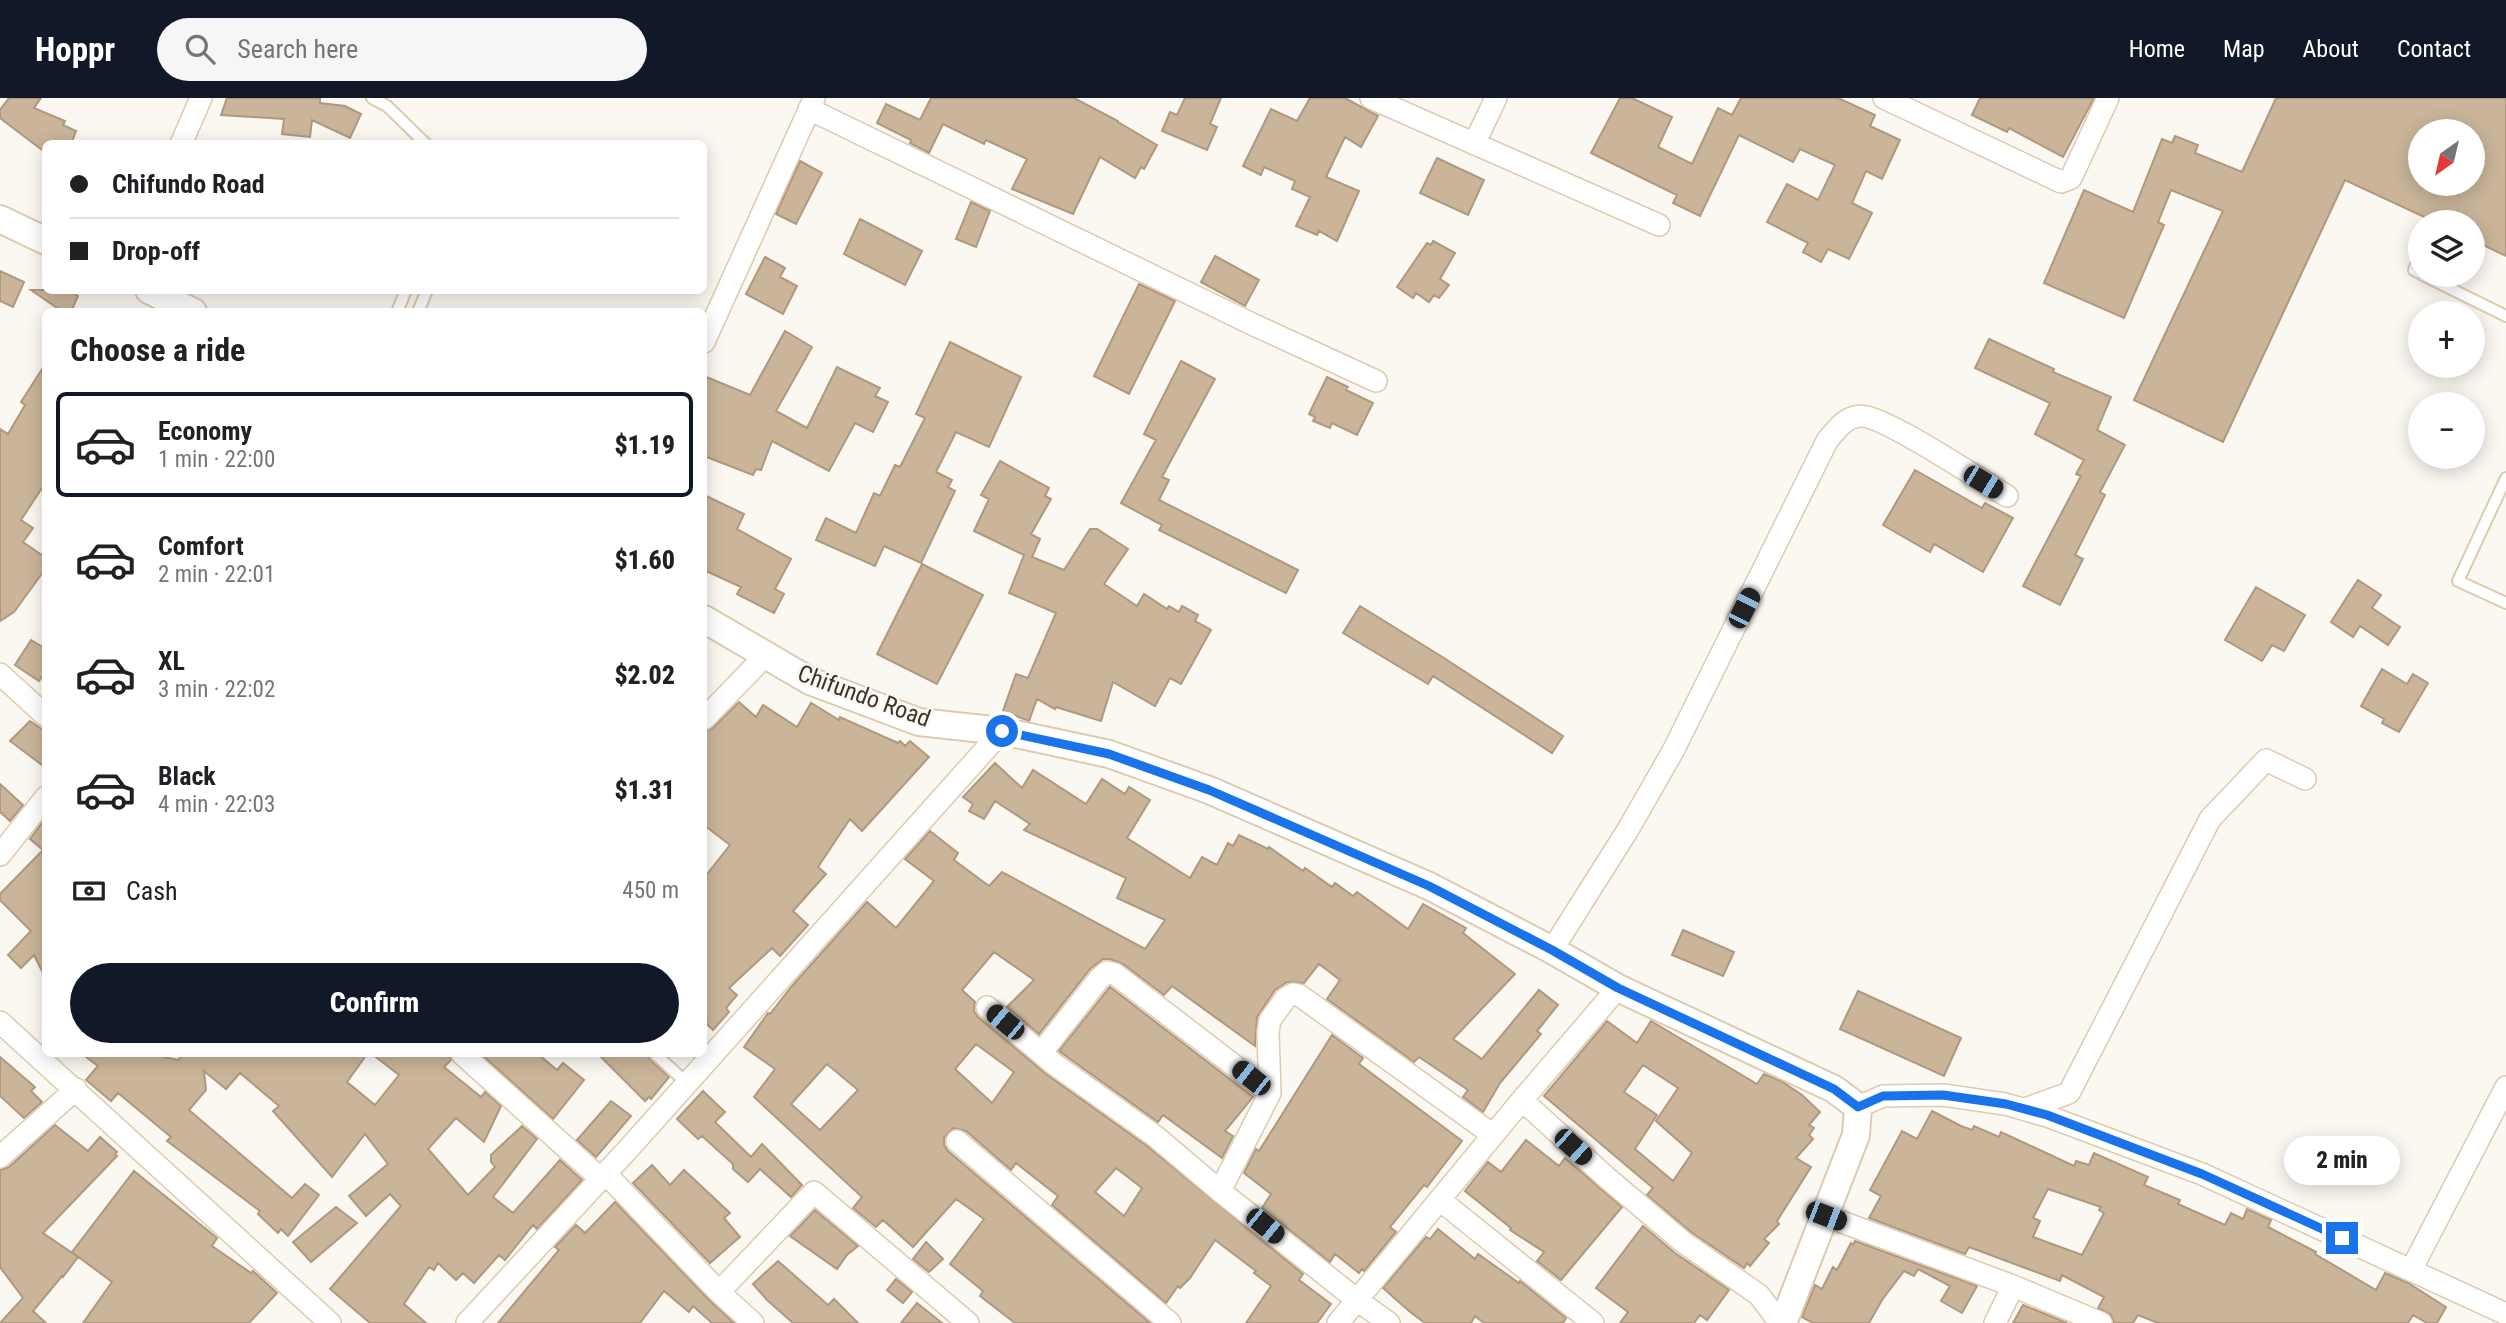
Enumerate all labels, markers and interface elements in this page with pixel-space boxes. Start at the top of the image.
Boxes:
search box [157,18,647,81]
text: Hoppr [35,30,115,69]
icon: search [181,30,219,68]
text: Search here [237,34,358,64]
text: Home [2129,35,2185,63]
text: Map [2223,35,2265,63]
text: About [2303,35,2359,63]
text: Contact [2397,35,2471,63]
north arrow [2408,119,2485,196]
map controls [2408,119,2485,469]
text: Chifundo Road [112,169,265,199]
button: layers [2408,210,2485,287]
text: Drop-off [112,236,200,266]
button: + [2408,301,2485,378]
text: Choose a ride [70,331,245,369]
button: − [2408,392,2485,469]
icon: car [74,413,137,476]
text: Economy [158,416,252,446]
text: $1.19 [614,430,675,460]
text: 1 min · 22:00 [158,446,275,473]
car [1960,462,2007,502]
icon: car [74,528,137,591]
text: Comfort [158,531,244,561]
text: $1.60 [614,545,675,575]
text: 2 min · 22:01 [158,561,275,588]
car [1726,585,1763,631]
icon: car [74,643,137,706]
text: XL [158,646,185,676]
street label: Chifundo Road [794,659,934,733]
text: $2.02 [614,660,675,690]
text: 3 min · 22:02 [158,676,275,703]
route start [986,715,1018,747]
icon: car [74,758,137,821]
text: Black [158,761,216,791]
text: $1.31 [614,775,675,805]
text: 4 min · 22:03 [158,791,275,818]
icon: cash [70,872,108,910]
text: Cash [126,876,178,906]
text: 450 m [622,877,679,904]
button: Confirm [70,963,679,1043]
car [983,1000,1028,1044]
car [1228,1057,1275,1099]
car [1551,1125,1596,1169]
callout: 2 min [2284,1136,2400,1186]
text: 2 min [2316,1147,2368,1174]
car [1803,1199,1850,1233]
car [1243,1205,1288,1247]
route end [2326,1222,2358,1254]

